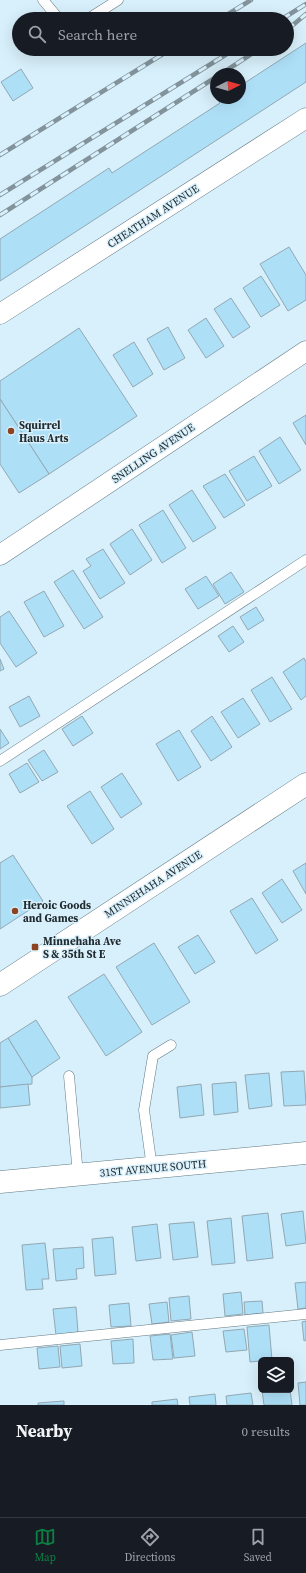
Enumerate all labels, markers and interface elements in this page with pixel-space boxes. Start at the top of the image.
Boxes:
search box [12,12,294,56]
icon: search [26,23,48,45]
text: Search here [58,24,137,45]
north arrow [210,68,246,104]
street label: CHEATHAM AVENUE [105,181,202,252]
place label: Squirrel Haus Arts [19,418,69,446]
street label: SNELLING AVENUE [109,420,198,487]
marker: Squirrel Haus Arts [6,426,16,436]
street label: MINNEHAHA AVENUE [102,847,205,922]
place label: Heroic Goods and Games [23,898,91,926]
marker: Heroic Goods and Games [10,906,20,916]
place label: Minnehaha Ave S & 35th St E [43,934,121,962]
marker: Minnehaha Ave S & 35th St E [30,942,40,952]
street label: 31ST AVENUE SOUTH [99,1156,207,1181]
map controls [258,1357,294,1393]
button: layers [258,1357,294,1393]
text: Nearby [16,1419,72,1443]
text: 0 results [242,1423,290,1440]
tab: Map [34,1526,56,1565]
tab: Directions [124,1526,175,1565]
tab: Saved [244,1526,272,1565]

